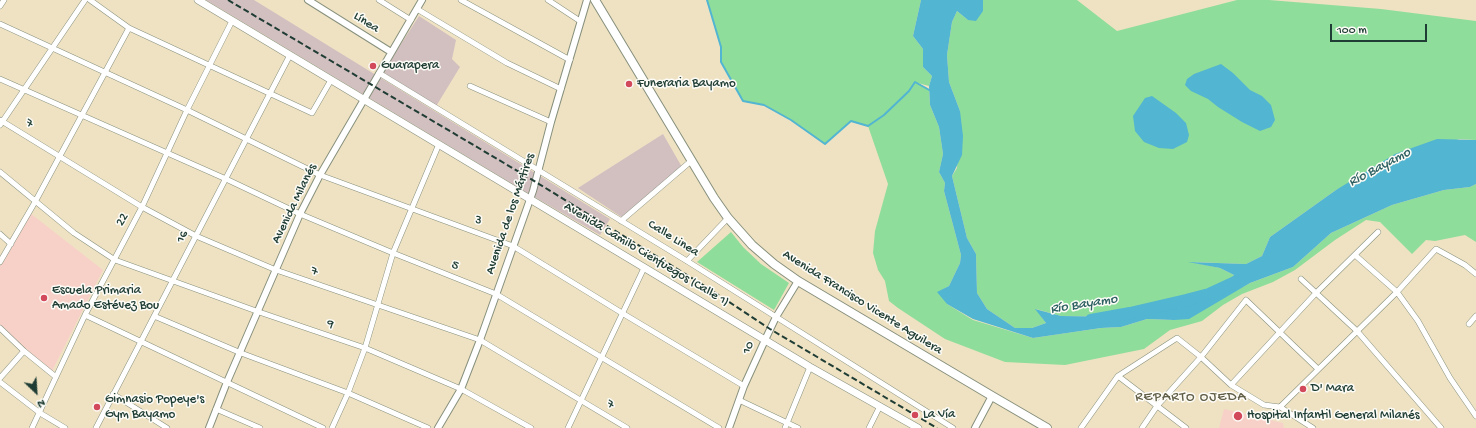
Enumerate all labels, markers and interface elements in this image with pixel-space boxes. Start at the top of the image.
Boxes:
street label: Línea [350,9,382,37]
scale bar [1332,16,1429,42]
text: 100 m [1337,24,1367,38]
place label: Guarapera [381,58,439,74]
marker: Guarapera [368,61,378,71]
place label: Funeraria Bayamo [637,76,736,92]
marker: Funeraria Bayamo [624,79,634,89]
street label: 7 [22,116,36,132]
water label: Río Bayamo [1346,145,1414,191]
street label: Avenida de los Mártires [483,151,539,277]
street label: Avenida Milanés [269,162,321,246]
street label: Avenida Camilo Cienfuegos (Calle 1) [561,199,731,311]
street label: 22 [113,211,133,229]
street label: 3 [472,213,484,229]
street label: Calle Linea [645,217,701,261]
street label: 16 [173,228,193,246]
street label: Avenida Francisco Vicente Aguilera [779,247,945,359]
street label: 5 [449,257,461,275]
street label: 7 [308,264,320,280]
place label: Escuela Primaria Amado Estévez Bou [52,283,159,314]
water label: Río Bayamo [1049,291,1119,319]
marker: Escuela Primaria Amado Estévez Bou [39,293,49,303]
street label: 9 [324,317,336,333]
street label: 10 [739,339,759,357]
north arrow [16,372,56,412]
place label: D' Mara [1311,381,1354,397]
marker: D' Mara [1298,384,1308,394]
district label: REPARTO OJEDA [1135,390,1247,406]
place label: Gimnasio Popeye's Gym Bayamo [105,392,204,423]
text: N [35,396,47,410]
street label: 7 [603,397,617,413]
marker: Gimnasio Popeye's Gym Bayamo [92,402,102,412]
place label: La Vía [923,407,955,423]
place label: Hospital Infantil General Milanés [1247,408,1420,424]
marker: La Vía [910,410,920,420]
marker: Hospital Infantil General Milanés [1232,410,1244,422]

